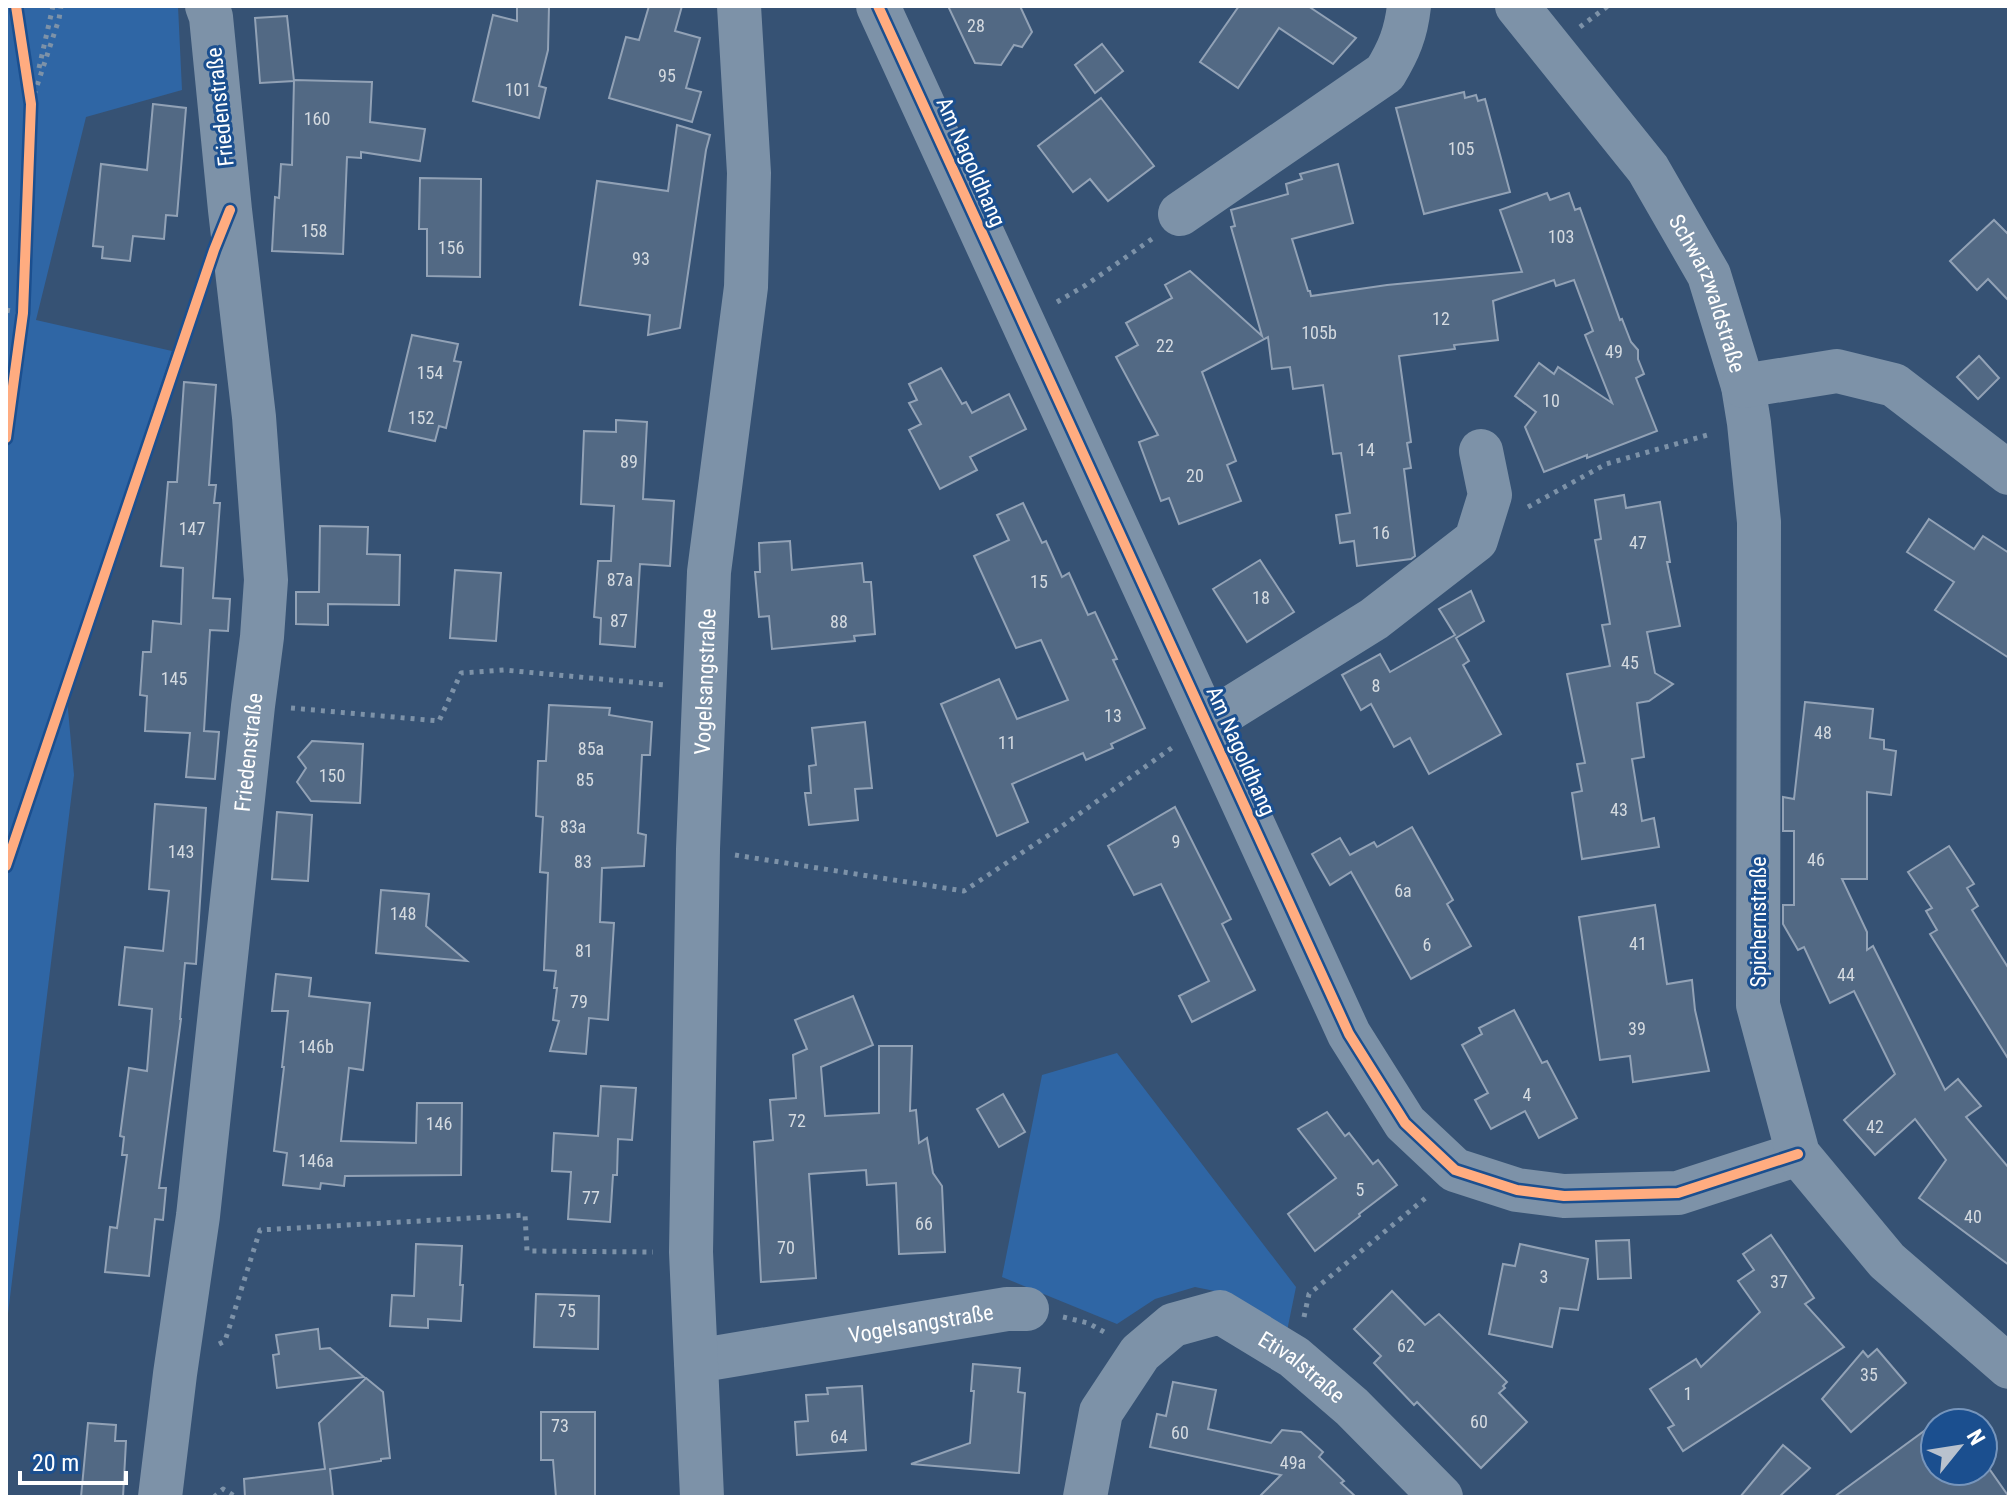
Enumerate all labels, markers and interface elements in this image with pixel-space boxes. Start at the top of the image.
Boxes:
house number: 28 [967,15,985,36]
street label: Friedenstraße [201,46,239,168]
house number: 95 [658,65,676,86]
house number: 101 [505,79,531,100]
street label: Am Nagoldhang [931,93,1011,231]
house number: 160 [304,108,330,129]
house number: 105 [1448,138,1474,159]
street label: Schwarzwaldstraße [1664,210,1751,376]
house number: 158 [301,220,327,241]
house number: 103 [1548,226,1574,247]
house number: 156 [438,237,464,258]
house number: 93 [632,248,650,269]
house number: 12 [1432,308,1450,329]
house number: 105b [1301,322,1337,343]
house number: 22 [1156,335,1174,356]
house number: 49 [1605,341,1623,362]
house number: 154 [417,362,443,383]
house number: 10 [1542,390,1560,411]
house number: 152 [408,407,434,428]
house number: 14 [1357,439,1375,460]
house number: 89 [620,451,638,472]
house number: 20 [1186,465,1204,486]
house number: 147 [179,518,205,539]
house number: 16 [1372,522,1390,543]
house number: 47 [1629,532,1647,553]
house number: 87a [607,569,633,590]
house number: 15 [1030,571,1048,592]
house number: 18 [1252,587,1270,608]
street label: Vogelsangstraße [689,608,720,755]
house number: 87 [610,610,628,631]
house number: 88 [830,611,848,632]
house number: 45 [1621,652,1639,673]
house number: 145 [161,668,187,689]
house number: 8 [1372,675,1380,696]
street label: Am Nagoldhang [1201,682,1281,820]
street label: Friedenstraße [229,691,267,813]
house number: 13 [1104,705,1122,726]
house number: 48 [1814,722,1832,743]
house number: 11 [998,732,1016,753]
house number: 85a [578,738,604,759]
house number: 150 [319,765,345,786]
house number: 85 [576,769,594,790]
house number: 43 [1610,799,1628,820]
house number: 83a [560,816,586,837]
house number: 9 [1172,831,1180,852]
house number: 143 [168,841,194,862]
house number: 46 [1807,849,1825,870]
house number: 83 [574,851,592,872]
street label: Spichernstraße [1746,857,1771,987]
house number: 6a [1394,880,1412,901]
house number: 148 [390,903,416,924]
house number: 41 [1629,933,1647,954]
house number: 6 [1423,934,1431,955]
house number: 81 [575,940,593,961]
house number: 44 [1837,964,1855,985]
house number: 79 [570,991,588,1012]
house number: 39 [1628,1018,1646,1039]
house number: 146b [298,1036,334,1057]
house number: 4 [1523,1084,1532,1105]
house number: 72 [788,1110,806,1131]
house number: 146 [426,1113,452,1134]
house number: 42 [1866,1116,1884,1137]
house number: 146a [298,1150,334,1171]
house number: 5 [1356,1179,1365,1200]
house number: 77 [582,1187,600,1208]
house number: 40 [1964,1206,1982,1227]
house number: 66 [915,1213,933,1234]
house number: 70 [777,1237,795,1258]
house number: 3 [1540,1266,1548,1287]
house number: 37 [1770,1271,1788,1292]
street label: Vogelsangstraße [847,1299,995,1348]
house number: 75 [558,1300,576,1321]
street label: Etivalstraße [1254,1326,1350,1408]
house number: 62 [1397,1335,1415,1356]
house number: 35 [1860,1364,1878,1385]
house number: 1 [1684,1383,1692,1404]
north arrow [1919,1407,1999,1487]
house number: 60 [1470,1411,1488,1432]
house number: 73 [551,1415,569,1436]
house number: 60 [1171,1422,1189,1443]
text: N [1962,1425,1990,1449]
house number: 64 [830,1426,848,1447]
scale bar [20,1435,126,1485]
text: 20 m [32,1449,79,1477]
house number: 49a [1280,1452,1306,1473]

